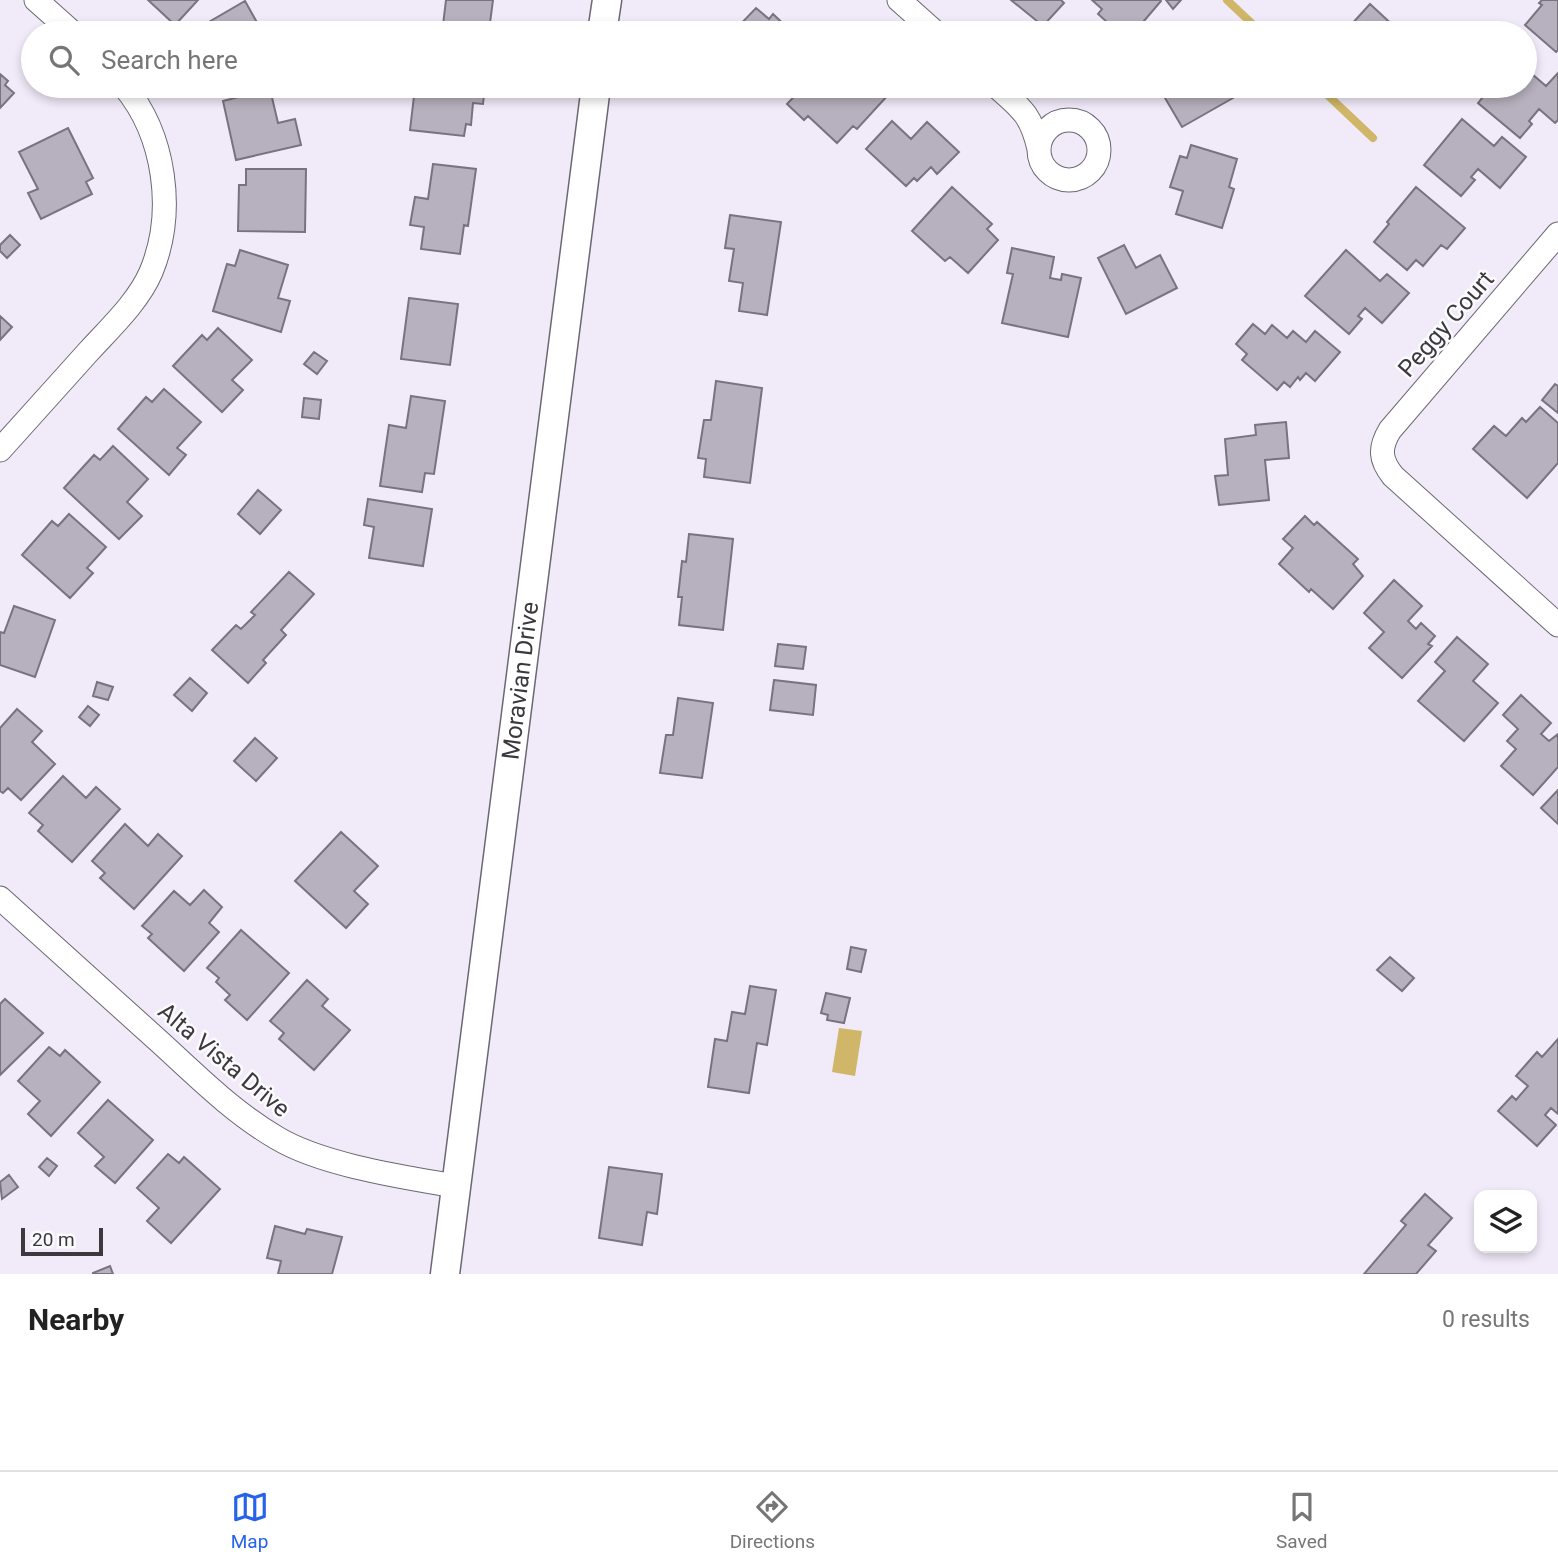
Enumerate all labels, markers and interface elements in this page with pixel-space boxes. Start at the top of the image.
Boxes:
search box [21,21,1537,98]
icon: search [45,41,83,79]
text: Search here [101,45,238,75]
street label: Peggy Court [1392,265,1500,383]
street label: Moravian Drive [496,600,544,761]
street label: Alta Vista Drive [153,997,295,1123]
map controls [1474,1190,1537,1253]
button: layers [1474,1190,1537,1253]
scale bar [21,1225,103,1257]
text: 20 m [32,1228,75,1251]
text: Nearby [28,1302,124,1337]
text: 0 results [1442,1306,1530,1333]
tab: Map [231,1488,269,1553]
tab: Directions [730,1488,815,1553]
tab: Saved [1276,1488,1327,1553]

